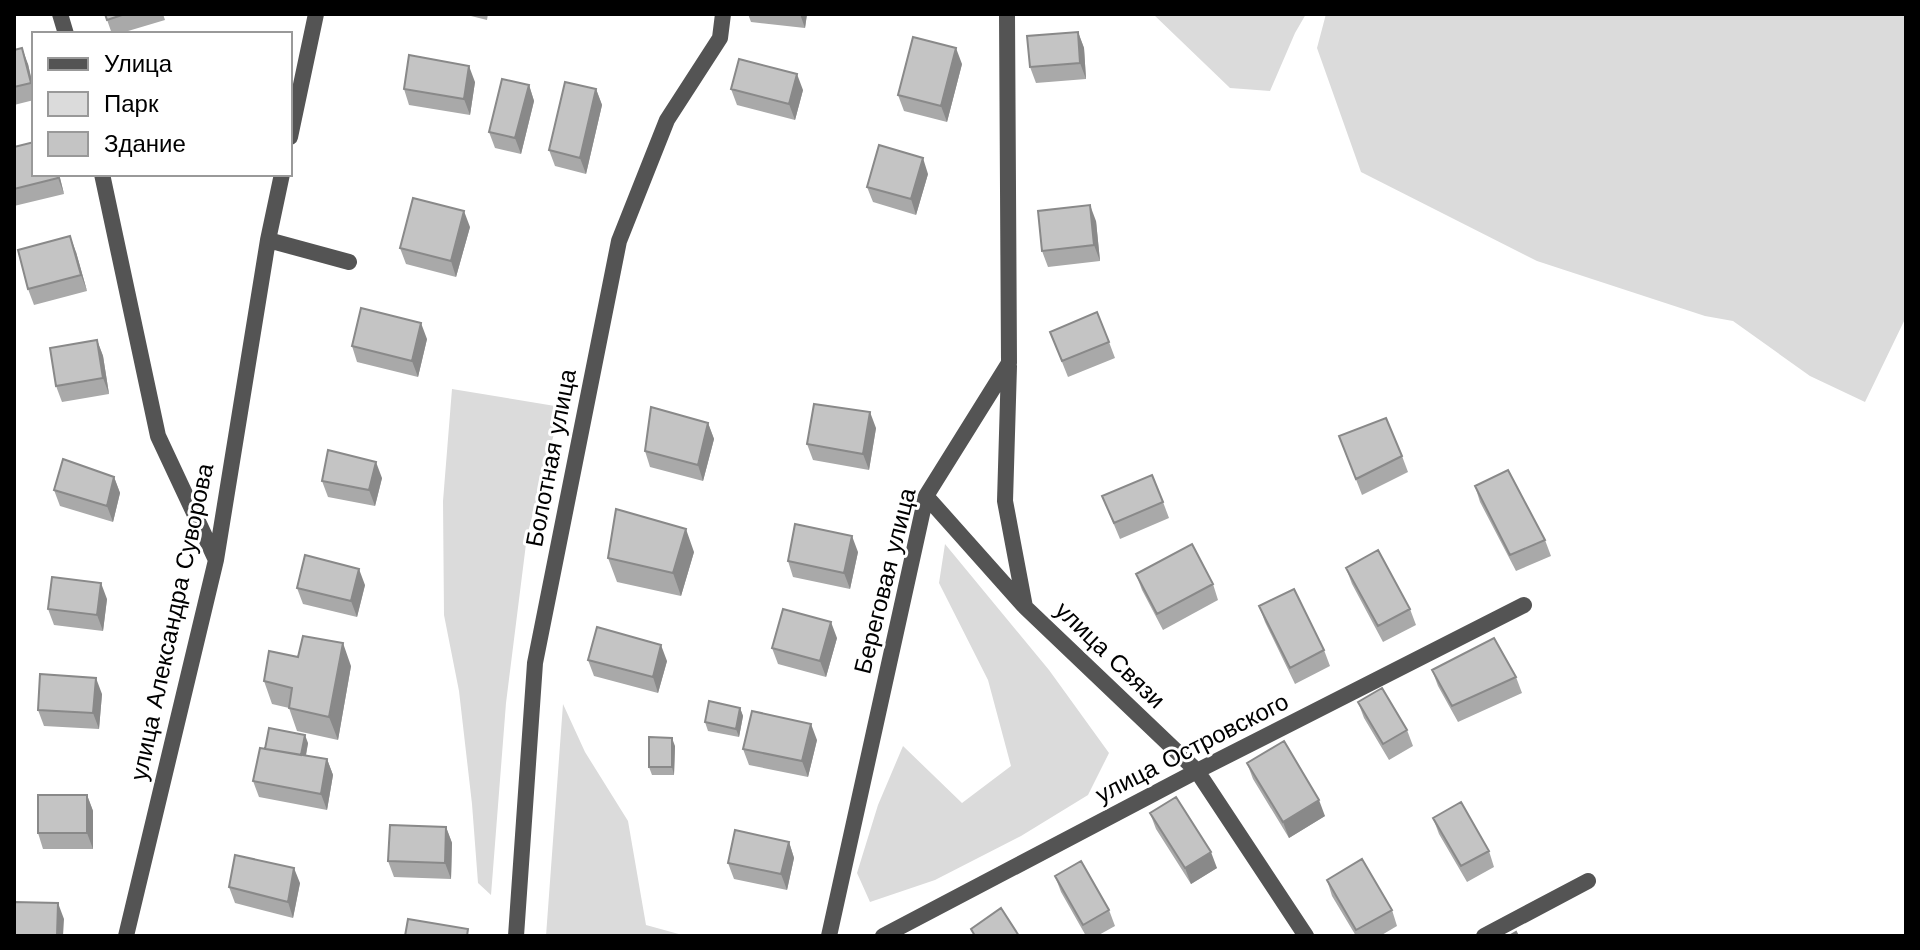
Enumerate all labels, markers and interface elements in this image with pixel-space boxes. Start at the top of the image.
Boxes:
legend [32,32,292,176]
text: Улица [104,50,173,78]
text: Парк [104,90,159,118]
text: Здание [104,130,186,158]
street label: Болотная улица [520,366,582,549]
street label: улица Александра Суворова [125,460,219,783]
street label: Береговая улица [848,485,922,677]
street label: улица Связи [1049,596,1171,714]
street label: улица Островского [1091,687,1293,809]

